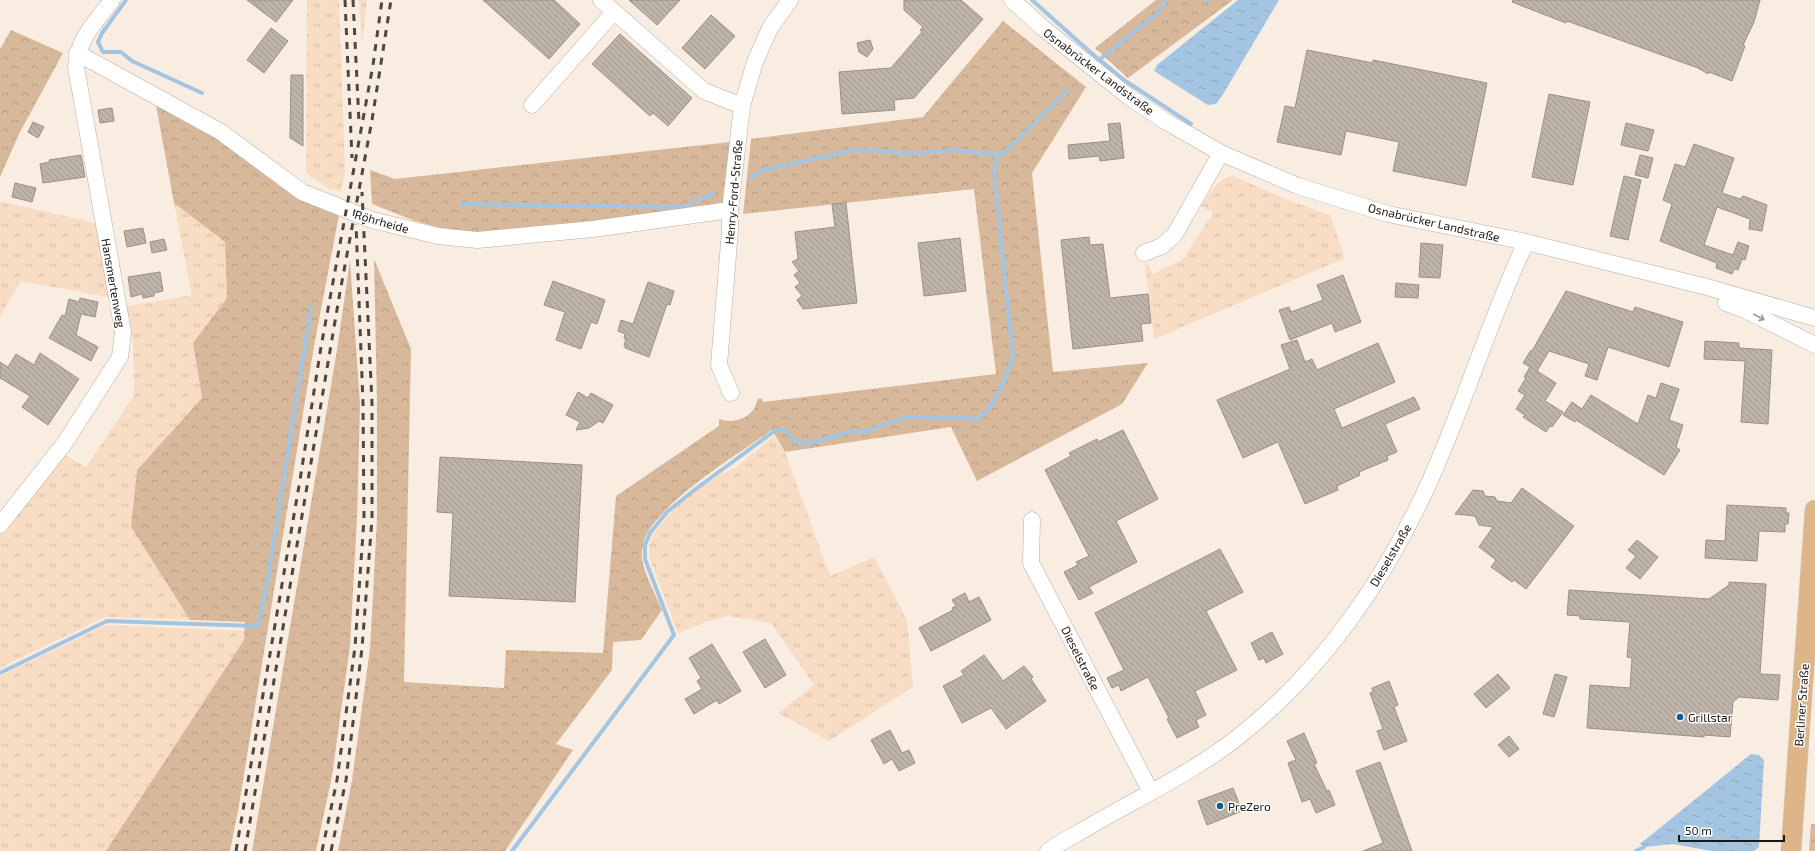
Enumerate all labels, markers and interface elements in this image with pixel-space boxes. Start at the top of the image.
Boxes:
street label: Osnabrücker Landstraße [1041,25,1157,117]
street label: Henry-Ford-Straße [721,139,745,245]
street label: Osnabrücker Landstraße [1367,200,1501,244]
street label: Röhrheide [353,207,411,235]
street label: Hansmertenweg [99,237,129,329]
one-way arrow [1752,314,1764,321]
street label: Dieselstraße [1366,521,1414,589]
street label: Dieselstraße [1059,624,1103,692]
street label: Berliner Straße [1791,663,1811,747]
place label: Grillstar [1688,710,1733,724]
marker: Grillstar [1675,712,1685,722]
place label: PreZero [1228,799,1271,813]
marker: PreZero [1215,801,1225,811]
scale bar [1679,817,1784,843]
text: 50 m [1685,823,1712,837]

